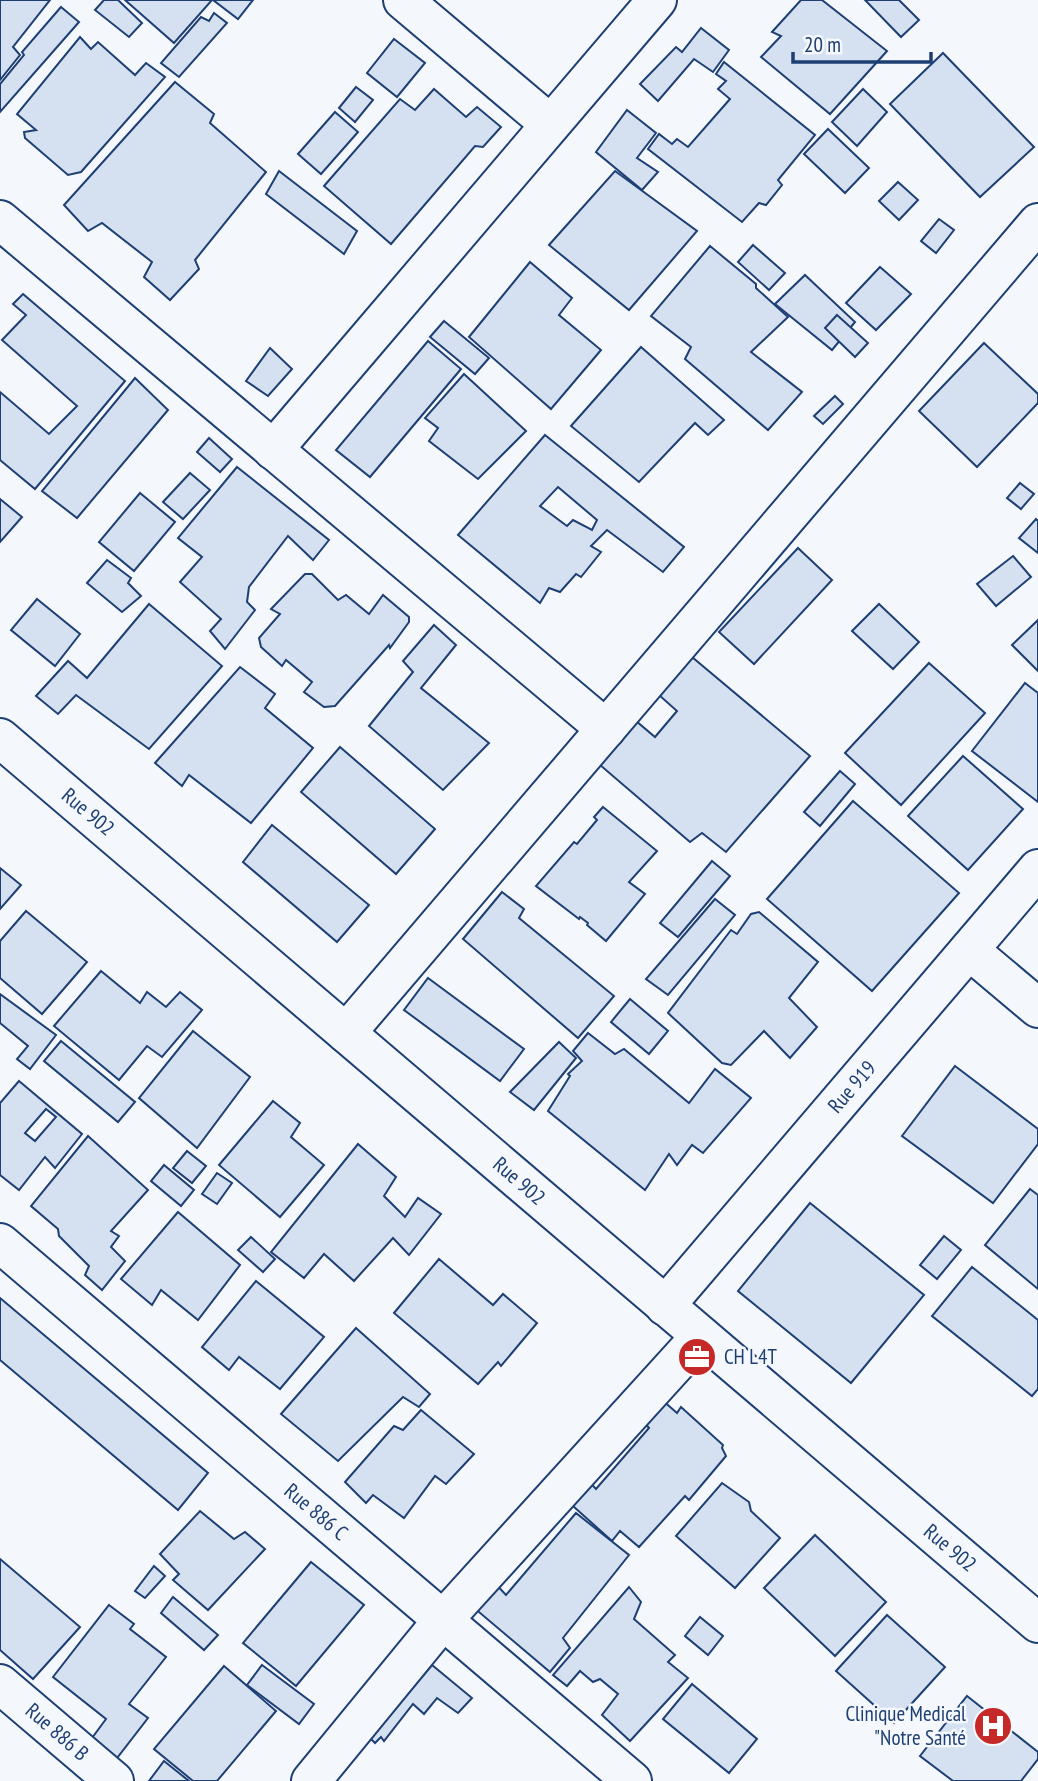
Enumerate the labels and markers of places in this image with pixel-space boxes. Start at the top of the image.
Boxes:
office icon: CH L4T [676,1336,718,1378]
place label: CH L4T [724,1343,777,1370]
place label: Clinique Medical "Notre Santé [845,1700,966,1751]
hospital icon: Clinique Medical "Notre Santé [972,1705,1014,1747]

